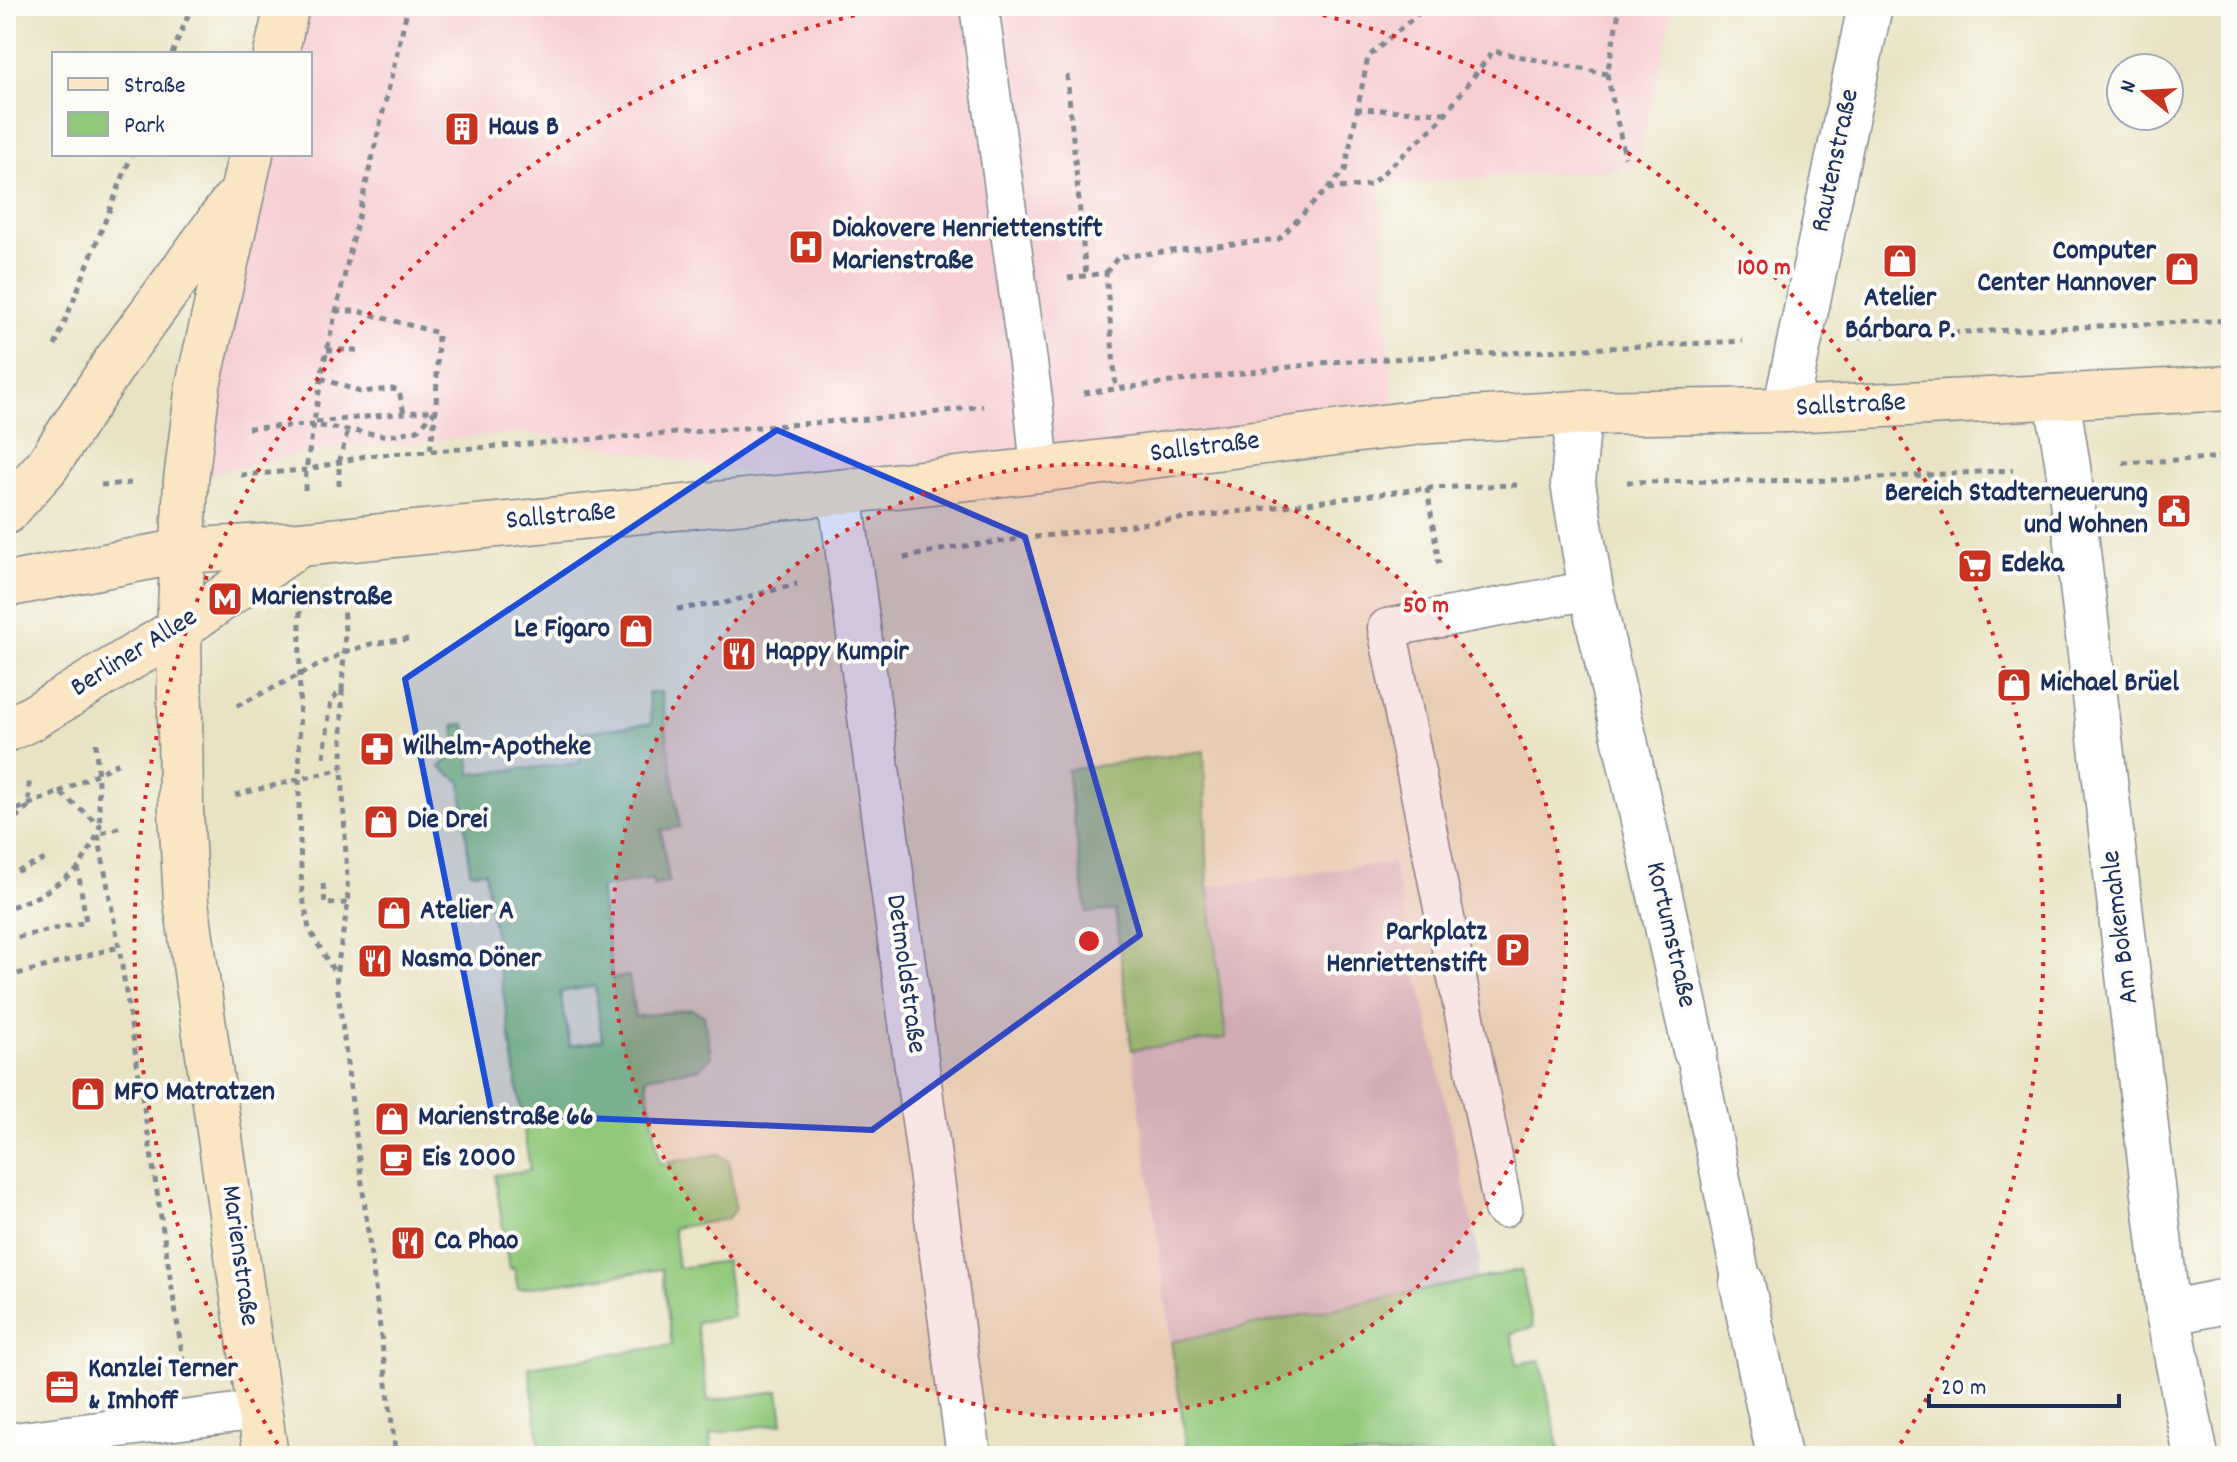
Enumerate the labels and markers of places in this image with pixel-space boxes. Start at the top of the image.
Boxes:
place label: Haus B [488,109,559,149]
building icon: Haus B [443,110,481,148]
place label: Diakovere Henriettenstift Marienstraße [832,211,1103,283]
hospital icon: Diakovere Henriettenstift Marienstraße [787,228,825,266]
place label: Computer Center Hannover [1977,233,2157,305]
shop icon: Atelier Bárbara P. [1881,242,1919,280]
shop icon: Computer Center Hannover [2163,250,2201,288]
place label: Atelier Bárbara P. [1845,280,1955,352]
place label: Bereich Stadterneuerung und Wohnen [1885,475,2148,547]
public building icon: Bereich Stadterneuerung und Wohnen [2155,492,2193,530]
place label: Edeka [2001,546,2065,586]
supermarket icon: Edeka [1956,547,1994,585]
place label: Marienstraße [251,579,393,619]
metro station icon: Marienstraße [206,580,244,618]
place label: Le Figaro [514,611,610,651]
shop icon: Le Figaro [617,612,655,650]
place label: Happy Kumpir [765,634,909,674]
restaurant icon: Happy Kumpir [720,635,758,673]
place label: Michael Brüel [2040,665,2179,705]
shop icon: Michael Brüel [1995,666,2033,704]
place label: Wilhelm-Apotheke [403,729,591,769]
pharmacy icon: Wilhelm-Apotheke [358,730,396,768]
place label: Die Drei [407,802,488,842]
shop icon: Die Drei [362,803,400,841]
place label: Atelier A [420,893,514,933]
shop icon: Atelier A [375,894,413,932]
place label: Parkplatz Henriettenstift [1326,914,1488,986]
centre of rings [1075,927,1103,955]
parking icon: Parkplatz Henriettenstift [1494,931,1532,969]
place label: Nasma Döner [401,941,542,981]
restaurant icon: Nasma Döner [356,942,394,980]
place label: MFO Matratzen [114,1074,275,1114]
shop icon: MFO Matratzen [69,1075,107,1113]
place label: Marienstraße 66 [418,1099,593,1139]
shop icon: Marienstraße 66 [373,1100,411,1138]
place label: Eis 2000 [422,1140,516,1180]
cafe icon: Eis 2000 [377,1141,415,1179]
place label: Ca Phao [434,1223,519,1263]
restaurant icon: Ca Phao [389,1224,427,1262]
place label: Kanzlei Terner & Imhoff [88,1351,238,1423]
office icon: Kanzlei Terner & Imhoff [43,1368,81,1406]

